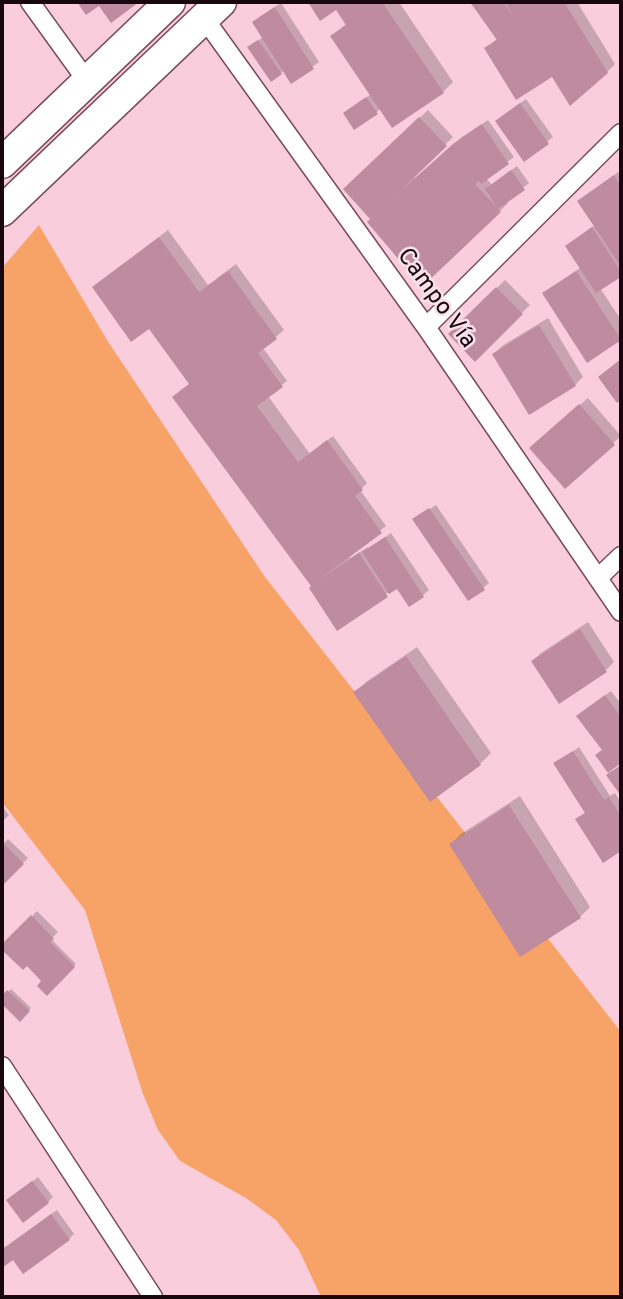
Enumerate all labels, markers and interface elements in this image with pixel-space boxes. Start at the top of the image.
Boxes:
street label: Campo Vía [389,243,481,355]

